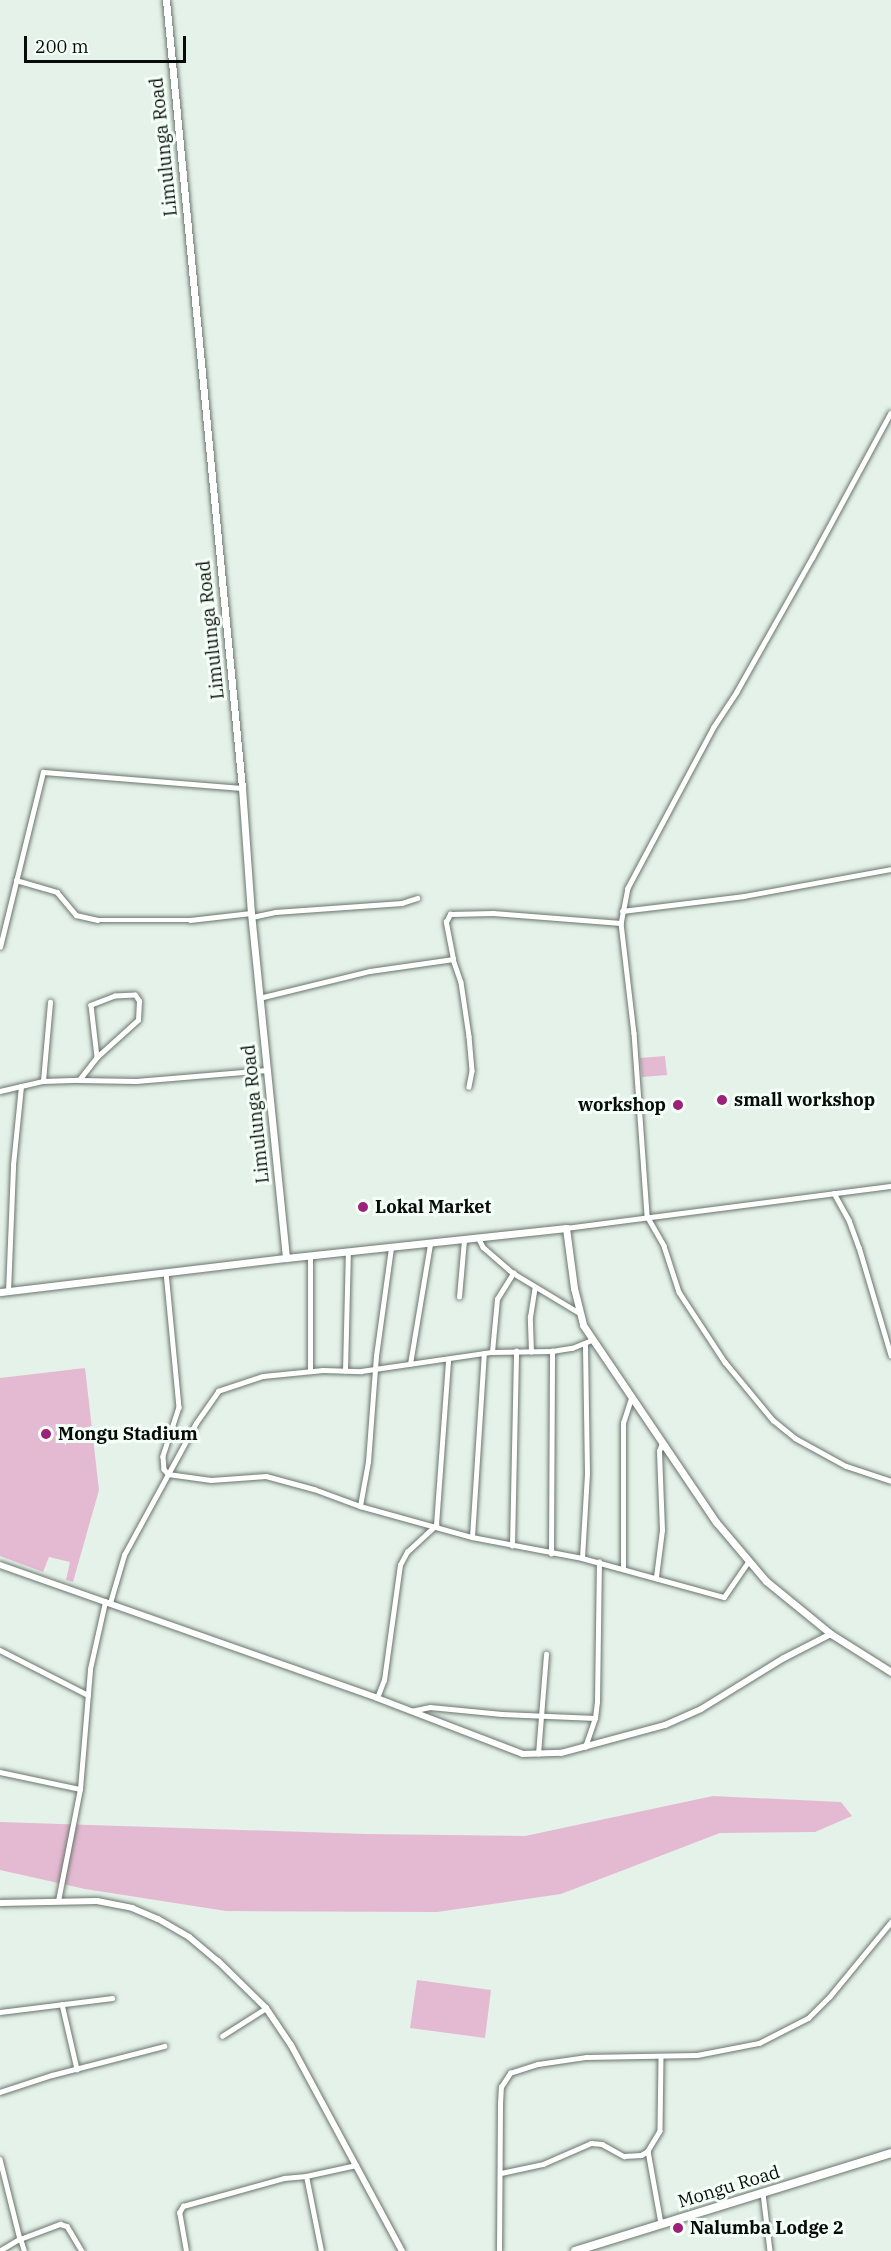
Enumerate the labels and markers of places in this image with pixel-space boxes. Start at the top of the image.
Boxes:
place label: small workshop [734,1089,875,1111]
marker: small workshop [715,1093,729,1107]
place label: workshop [578,1094,666,1116]
marker: workshop [671,1098,685,1112]
place label: Lokal Market [375,1196,491,1218]
marker: Lokal Market [356,1200,370,1214]
place label: Mongu Stadium [58,1423,198,1445]
marker: Mongu Stadium [39,1427,53,1441]
place label: Nalumba Lodge 2 [690,2217,844,2239]
marker: Nalumba Lodge 2 [671,2221,685,2235]

